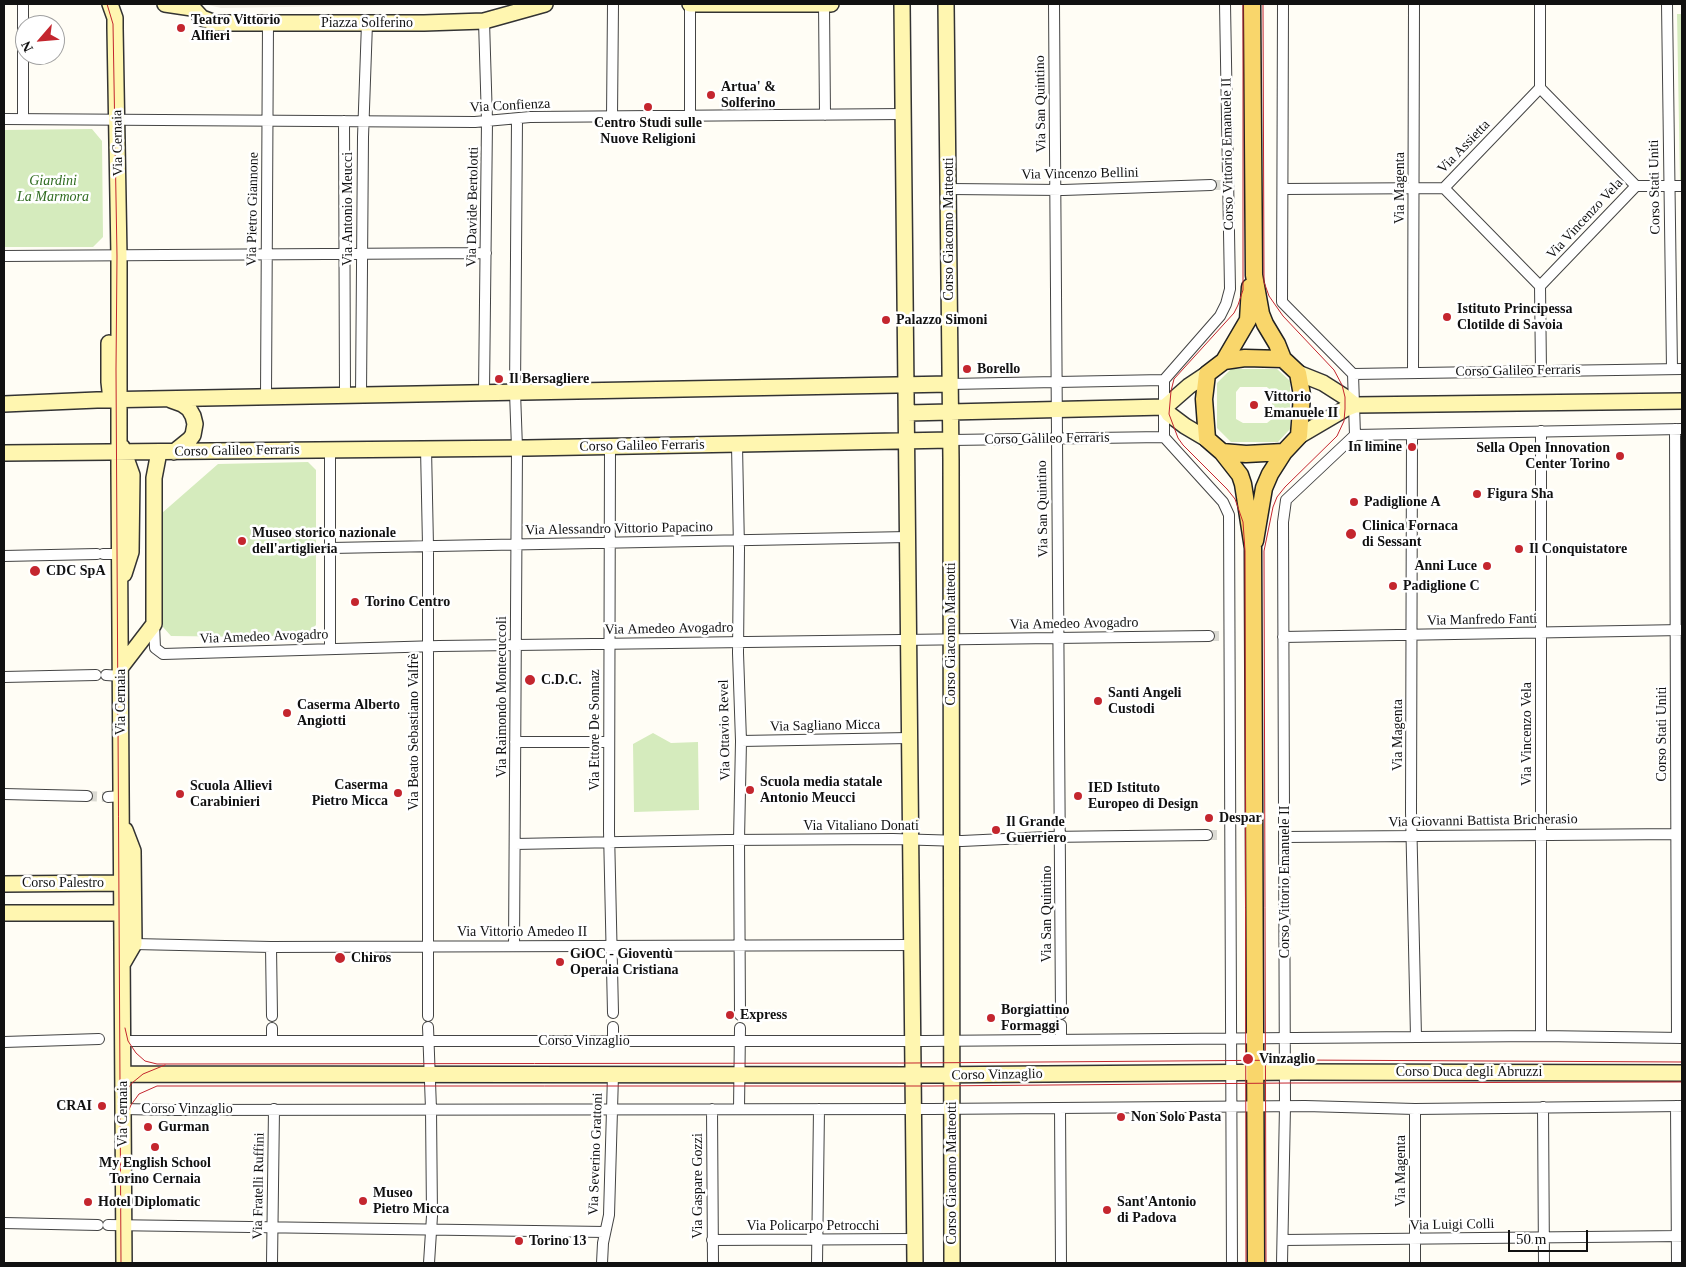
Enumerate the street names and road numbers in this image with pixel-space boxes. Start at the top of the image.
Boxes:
street label: Piazza Solferino [321,15,413,31]
street label: Via San Quintino [1032,55,1050,153]
street label: Corso Vittorio Emanuele II [1218,77,1238,231]
street label: Via Confienza [469,96,551,116]
street label: Via Cernaia [109,110,127,176]
street label: Via Assietta [1434,117,1494,177]
street label: Corso Stati Uniti [1646,139,1664,235]
street label: Via Davide Bertolotti [464,147,482,267]
street label: Via Pietro Giannone [244,152,262,266]
street label: Via Antonio Meucci [340,152,356,266]
street label: Via Magenta [1392,152,1408,224]
street label: Corso Giacomo Matteotti [941,157,957,301]
street label: Via Vincenzo Bellini [1021,165,1139,183]
street label: Via Vincenzo Vela [1543,175,1627,263]
street label: Corso Galileo Ferraris [1455,362,1581,380]
street label: Corso Galileo Ferraris [984,430,1110,448]
street label: Corso Galileo Ferraris [579,437,705,455]
street label: Corso Galileo Ferraris [174,442,300,460]
street label: Via San Quintino [1034,460,1052,558]
street label: Via Alessandro Vittorio Papacino [525,519,713,539]
street label: Corso Giacomo Matteotti [943,562,959,706]
street label: Via Manfredo Fanti [1427,611,1537,629]
street label: Via Amedeo Avogadro [1009,614,1139,634]
street label: Via Raimondo Montecuccoli [494,616,510,778]
street label: Via Amedeo Avogadro [604,619,734,639]
street label: Via Amedeo Avogadro [199,626,329,648]
street label: Via Beato Sebastiano Valfrè [406,653,422,811]
street label: Via Cernaia [113,669,129,735]
street label: Via Ettore De Sonnaz [587,669,603,791]
street label: Via Ottavio Revel [716,679,734,781]
street label: Via Vincenzo Vela [1519,682,1535,786]
street label: Corso Stati Uniti [1654,687,1670,781]
street label: Via Magenta [1390,699,1406,771]
street label: Via Sagliano Micca [770,717,880,735]
street label: Corso Vittorio Emanuele II [1277,806,1293,958]
street label: Via Giovanni Battista Bricherasio [1388,811,1578,831]
street label: Via Vitaliano Donati [803,818,919,834]
street label: Via San Quintino [1039,865,1055,963]
street label: Corso Palestro [22,875,104,891]
street label: Via Vittorio Amedeo II [457,924,587,940]
street label: Corso Vinzaglio [538,1033,630,1049]
street label: Corso Duca degli Abruzzi [1396,1064,1542,1080]
street label: Corso Vinzaglio [951,1066,1043,1084]
street label: Via Cernaia [115,1081,131,1147]
street label: Via Severino Grattoni [585,1092,607,1216]
street label: Corso Vinzaglio [141,1101,233,1117]
street label: Corso Giacomo Matteotti [944,1101,960,1245]
street label: Via Fratelli Ruffini [250,1132,268,1240]
street label: Via Gaspare Gozzi [690,1133,706,1239]
street label: Via Magenta [1393,1135,1409,1207]
street label: Via Luigi Colli [1410,1216,1494,1234]
street label: Via Policarpo Petrocchi [747,1218,879,1234]

